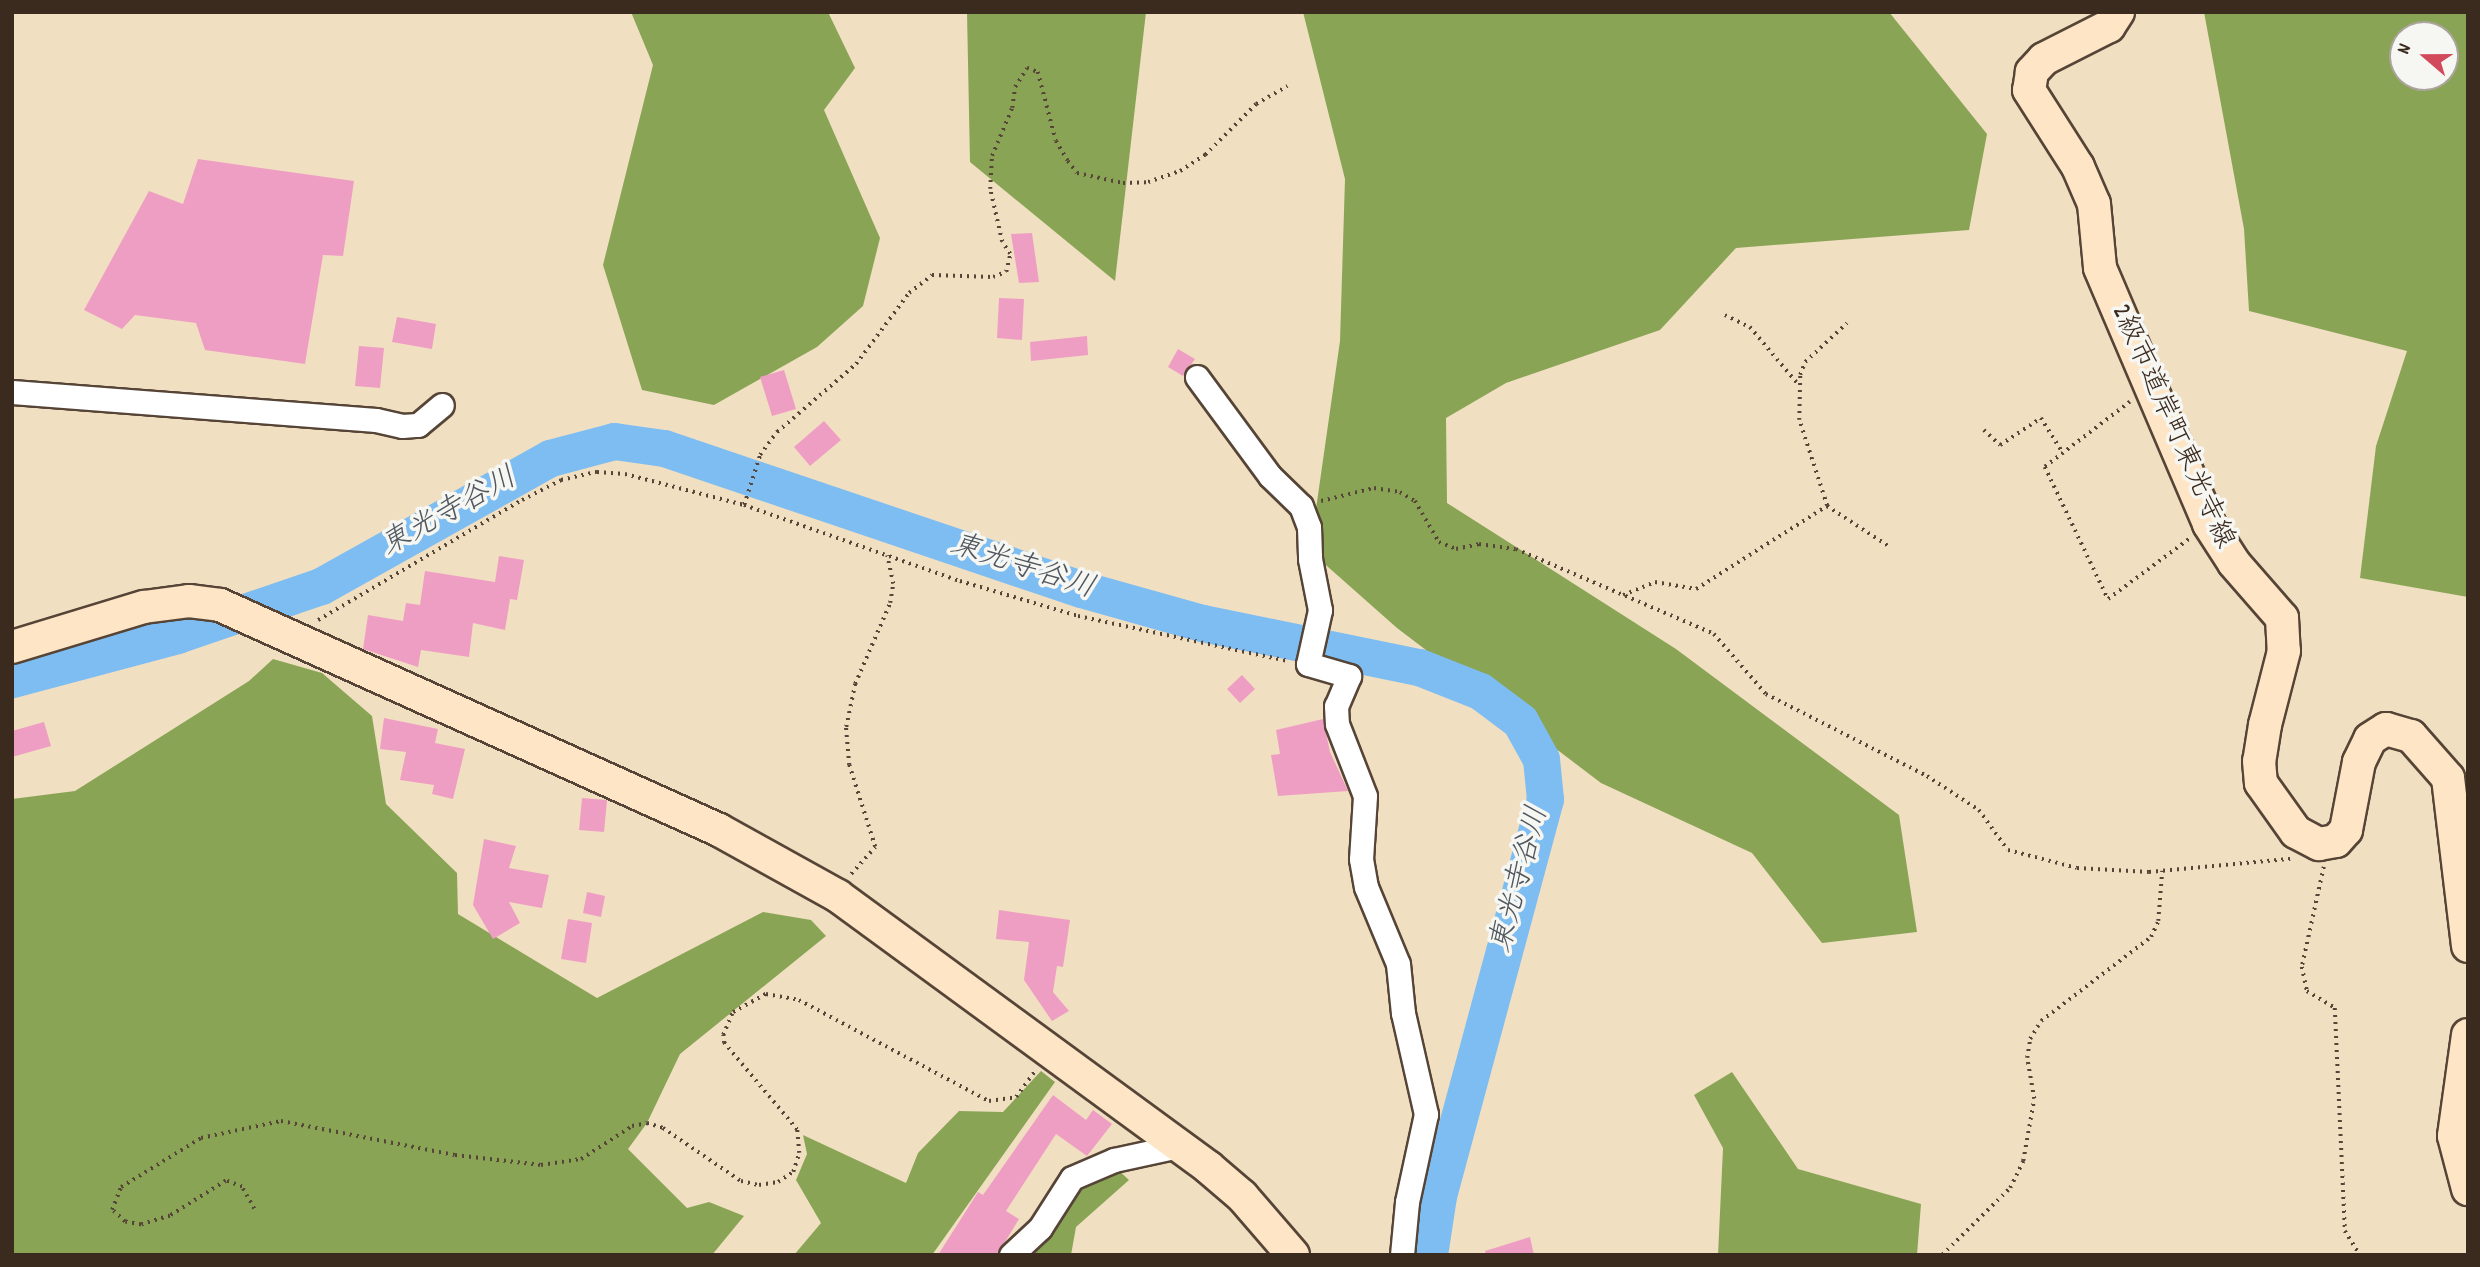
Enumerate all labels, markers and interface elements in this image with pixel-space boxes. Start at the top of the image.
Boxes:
north arrow [2389,21,2459,91]
text: N [2391,40,2420,58]
street label: 2級市道岸町東光寺線 [2102,299,2240,555]
water label: 東光寺谷川 [376,462,524,566]
water label: 東光寺谷川 [945,529,1099,609]
water label: 東光寺谷川 [1485,803,1559,957]

